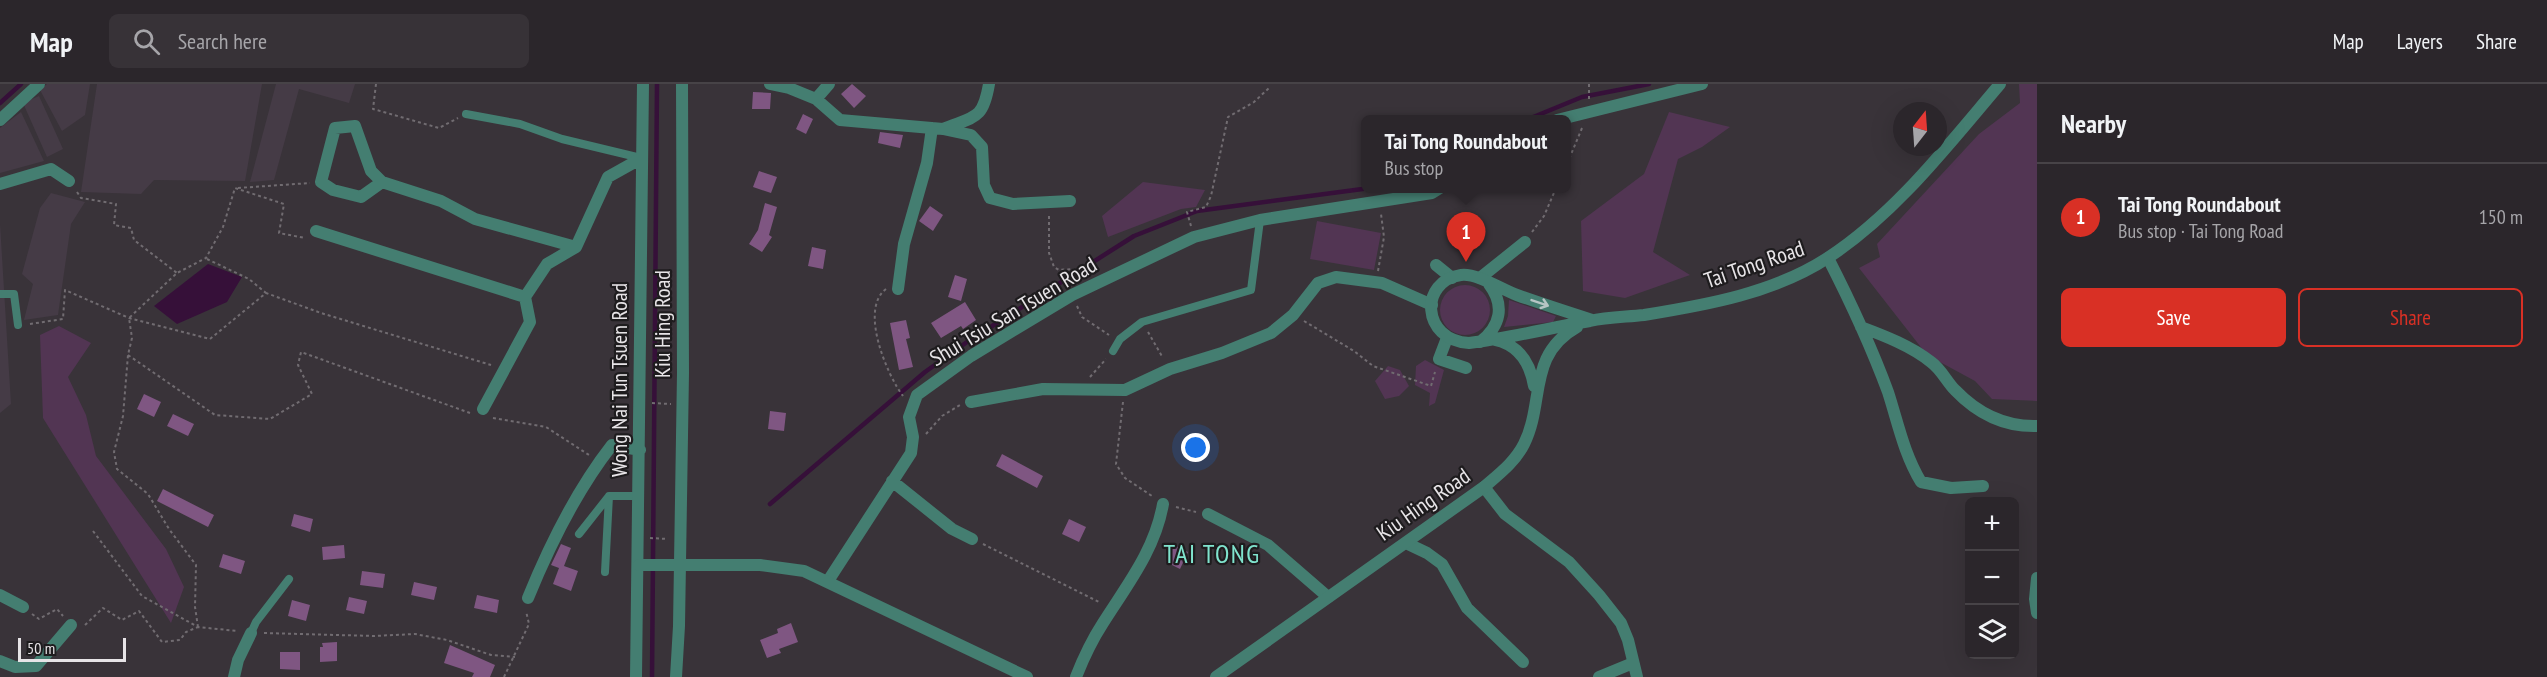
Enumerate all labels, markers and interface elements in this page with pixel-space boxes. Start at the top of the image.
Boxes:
search box [109,14,529,68]
text: Map [30,23,73,60]
icon: search [130,25,163,58]
text: Search here [178,27,267,55]
text: Map [2333,28,2364,55]
text: Layers [2397,28,2443,55]
text: Share [2476,28,2517,55]
north arrow [1893,102,1947,156]
text: Nearby [2061,107,2126,140]
popup [1361,115,1571,193]
text: Tai Tong Roundabout [1385,127,1547,155]
text: Bus stop [1385,155,1443,181]
text: Tai Tong Roundabout [2118,190,2281,218]
text: 1 [2076,204,2085,230]
text: 150 m [2479,204,2523,230]
pin: 1 [1446,212,1486,262]
text: Bus stop · Tai Tong Road [2118,218,2283,244]
street label: Tai Tong Road [1700,234,1808,294]
street label: Shui Tsiu San Tsuen Road [924,250,1102,372]
street label: Kiu Hing Road [648,270,676,378]
street label: Wong Nai Tun Tsuen Road [605,283,633,477]
button: Save [2061,288,2286,347]
button: Share [2298,288,2523,347]
one-way arrow [1530,299,1549,310]
your location [1181,433,1210,462]
street label: Kiu Hing Road [1371,462,1475,546]
map controls [1965,497,2019,659]
button: + [1965,497,2019,551]
district label: TAI TONG [1163,537,1261,570]
button: − [1965,551,2019,605]
button: layers [1965,605,2019,659]
scale bar [18,635,126,662]
text: 50 m [27,638,55,658]

